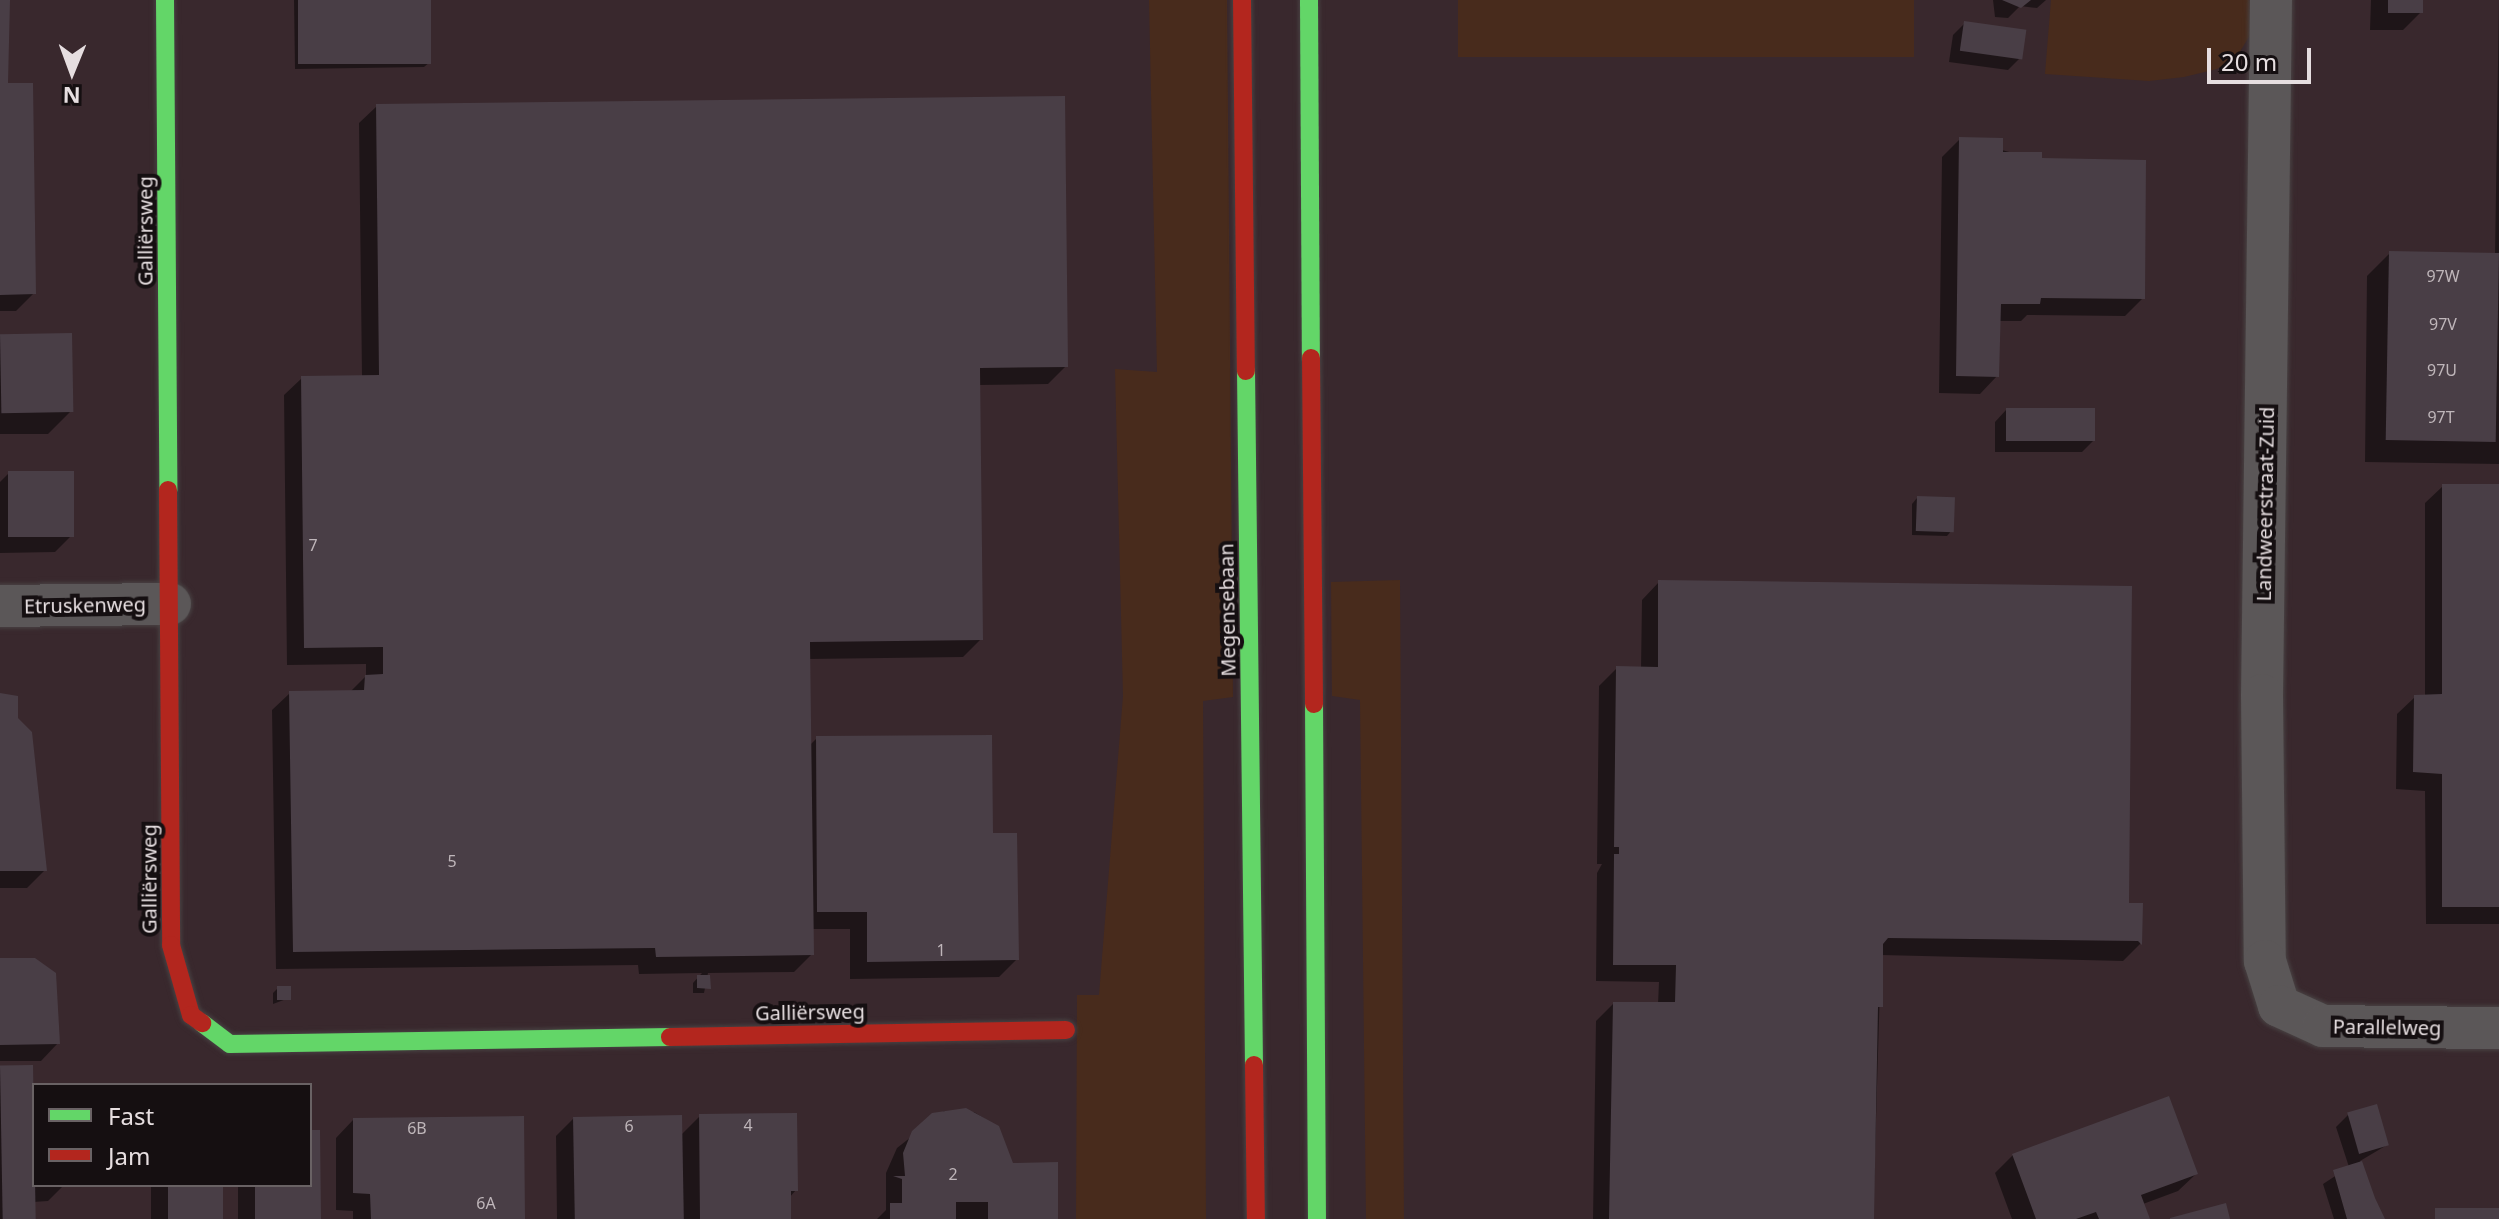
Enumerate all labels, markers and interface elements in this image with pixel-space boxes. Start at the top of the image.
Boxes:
north arrow [32,32,112,112]
scale bar [2211,32,2315,82]
text: 20 m [2221,45,2277,78]
text: N [62,81,81,111]
street label: Galliërsweg [133,176,157,286]
house number: 97W [2426,266,2460,286]
house number: 97V [2429,314,2457,334]
house number: 97U [2427,360,2457,380]
street label: Landweerstraat-Zuid [2251,406,2279,602]
house number: 97T [2427,407,2455,427]
house number: 7 [308,535,318,555]
street label: Megensebaan [1214,543,1240,677]
street label: Etruskenweg [24,592,146,618]
street label: Galliërsweg [137,824,161,934]
house number: 5 [447,851,457,871]
house number: 1 [936,940,946,960]
street label: Galliërsweg [755,999,865,1025]
street label: Parallelweg [2333,1014,2441,1040]
legend [32,1083,312,1187]
text: Fast [108,1099,154,1132]
house number: 4 [743,1115,753,1135]
house number: 6 [624,1116,634,1136]
house number: 6B [407,1118,427,1138]
text: Jam [108,1139,150,1172]
house number: 2 [948,1164,958,1184]
house number: 6A [476,1193,496,1213]

